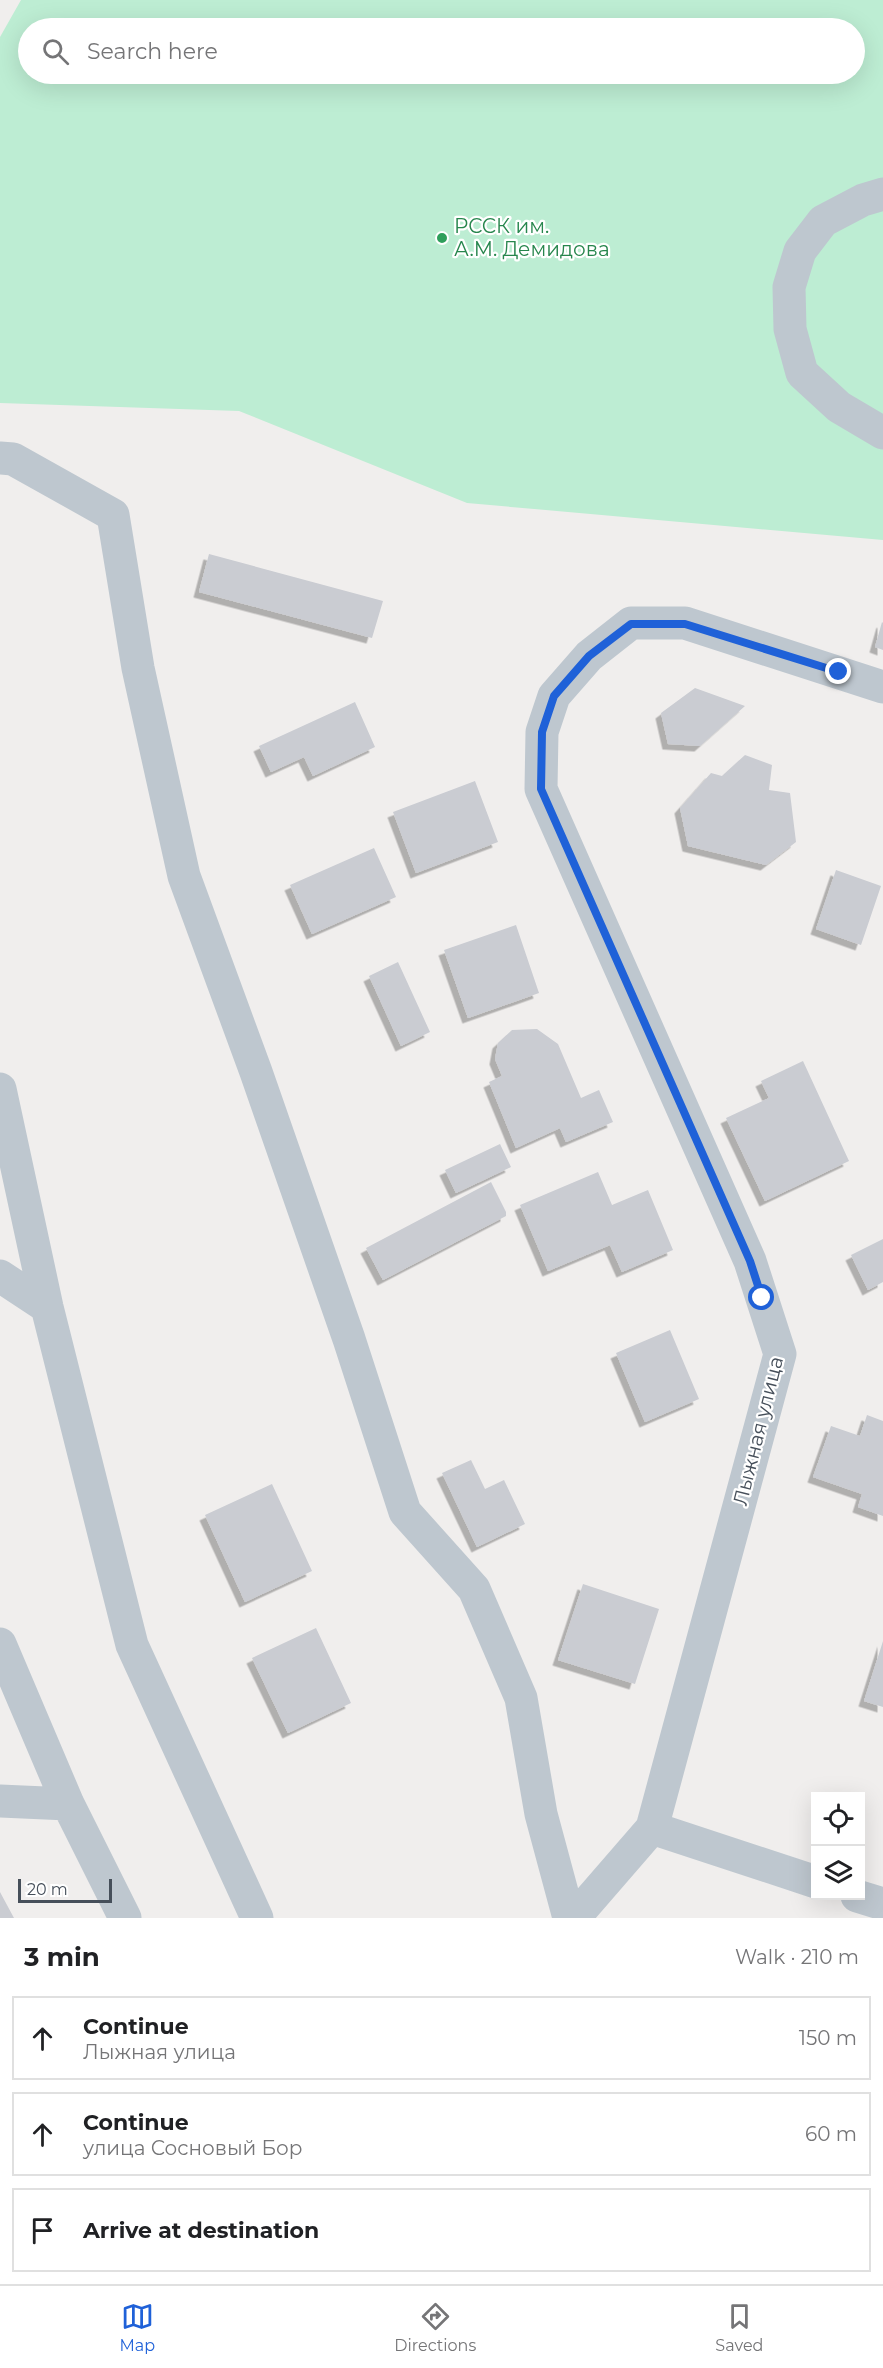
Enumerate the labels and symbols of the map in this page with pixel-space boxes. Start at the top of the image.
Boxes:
place label: РССК им. А.М. Демидова [454,214,610,261]
marker: РССК им. А.М. Демидова [435,231,449,245]
route end [825,658,851,684]
route start [748,1284,774,1310]
street label: Лыжная улица [728,1354,788,1508]
scale bar [18,1876,112,1904]

